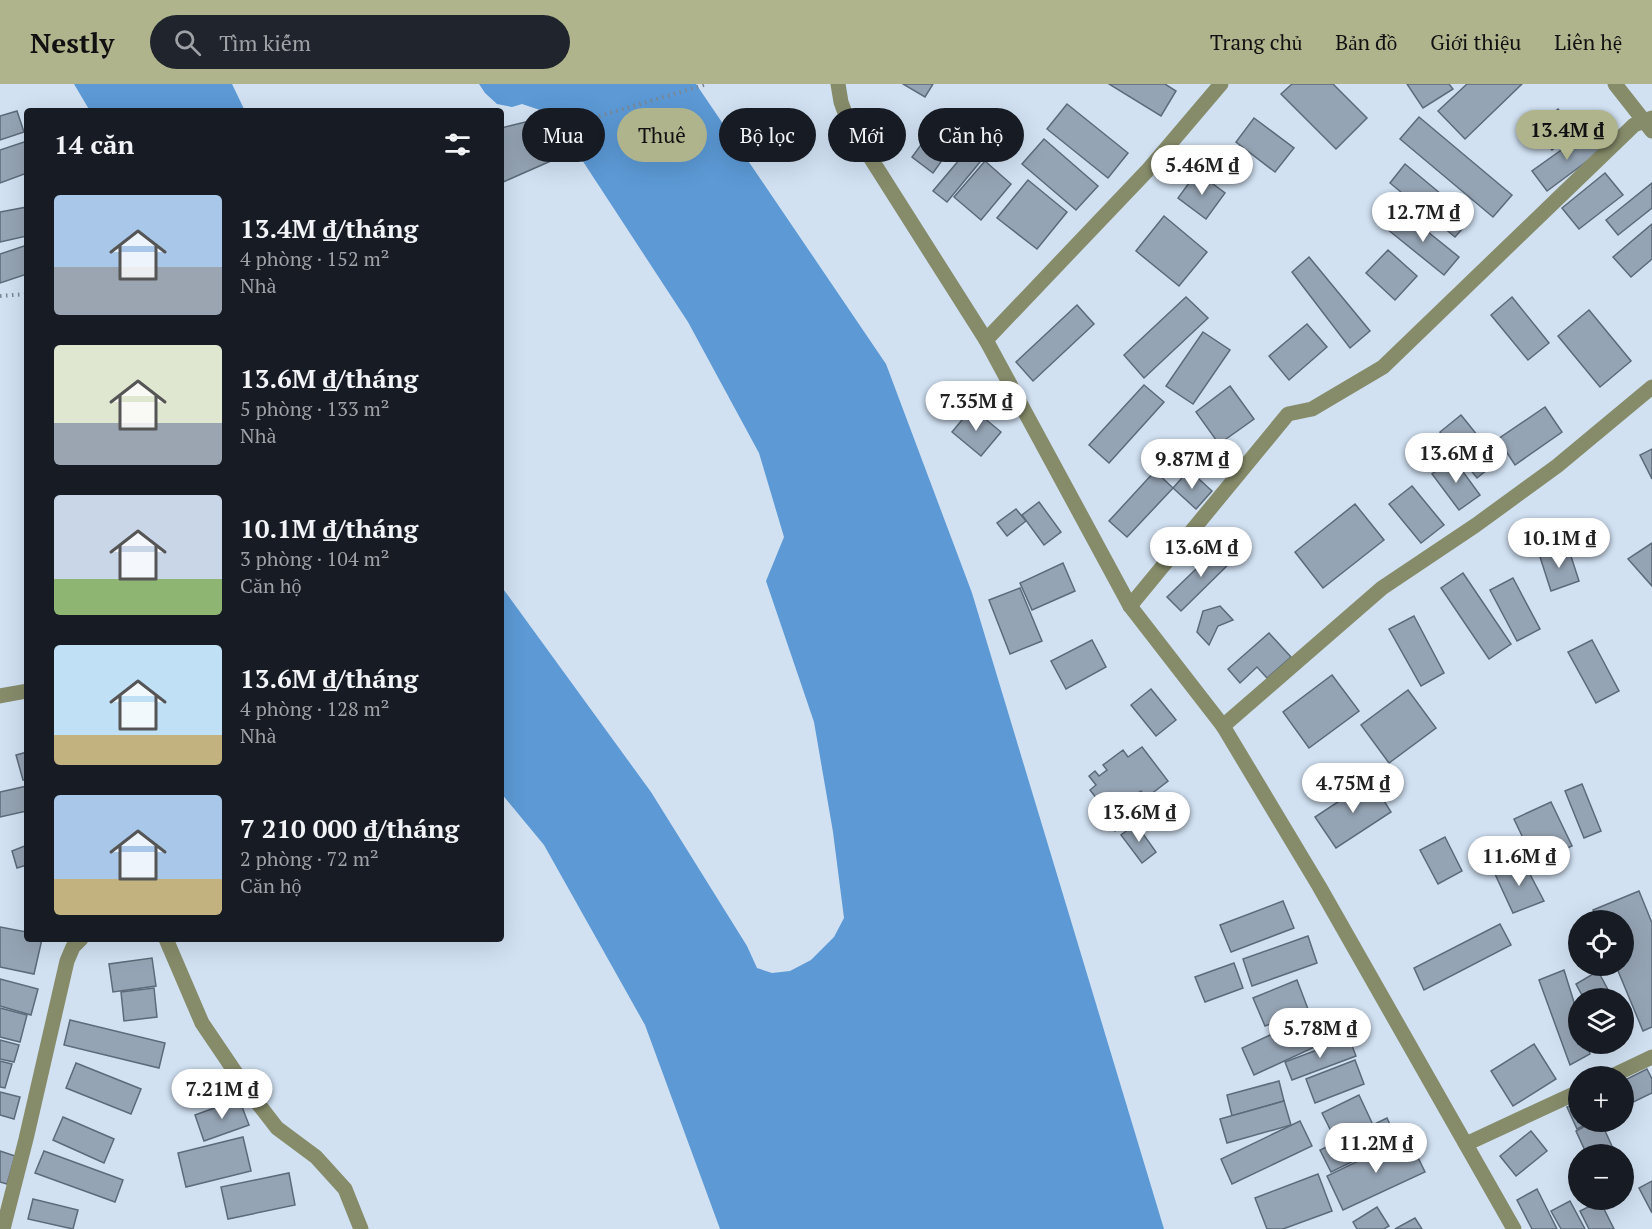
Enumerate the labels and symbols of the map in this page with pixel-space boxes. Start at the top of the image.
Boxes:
pin: 13.4M ₫ [1512,110,1622,161]
pin: 5.46M ₫ [1147,145,1257,196]
pin: 12.7M ₫ [1368,192,1478,243]
pin: 7.35M ₫ [921,381,1031,432]
pin: 13.6M ₫ [1401,433,1511,484]
pin: 9.87M ₫ [1137,439,1247,490]
pin: 10.1M ₫ [1504,518,1614,569]
pin: 13.6M ₫ [1146,527,1256,578]
pin: 4.75M ₫ [1298,763,1408,814]
pin: 13.6M ₫ [1084,792,1194,843]
pin: 11.6M ₫ [1464,836,1574,887]
pin: 5.78M ₫ [1265,1008,1375,1059]
pin: 7.21M ₫ [167,1069,277,1120]
pin: 11.2M ₫ [1321,1123,1431,1174]

